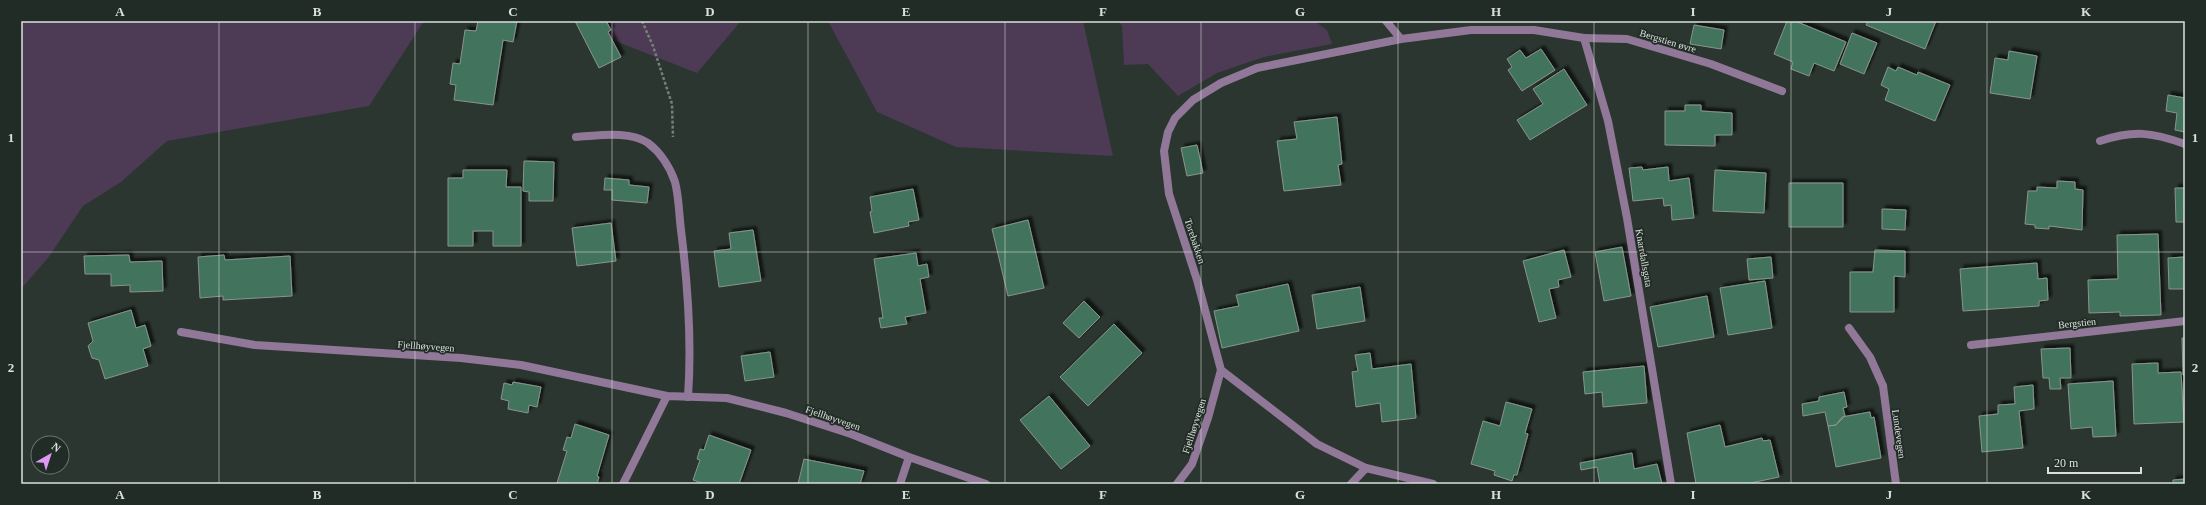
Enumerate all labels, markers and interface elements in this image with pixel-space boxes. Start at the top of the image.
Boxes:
text: A [115,4,125,19]
text: B [313,4,322,19]
text: C [508,4,518,19]
text: D [705,4,715,19]
text: E [902,4,910,19]
text: F [1099,4,1107,19]
text: G [1295,4,1305,19]
text: H [1491,4,1501,19]
text: I [1690,4,1696,19]
text: J [1886,4,1893,19]
text: K [2081,4,2092,19]
street label: Bergstien øvre [1638,27,1698,55]
text: 1 [8,130,14,145]
text: 1 [2192,130,2198,145]
street label: Torebakken [1182,217,1208,265]
street label: Knarrdallsgata [1633,228,1655,288]
street label: Bergstien [2057,316,2097,330]
street label: Fjellhøyvegen [397,339,455,353]
text: 2 [8,360,14,375]
text: 2 [2192,360,2198,375]
street label: Fjellhøyvegen [1180,397,1208,455]
street label: Fjellhøyvegen [804,403,862,433]
street label: Lundevegen [1890,409,1908,459]
north arrow [30,435,70,475]
text: N [49,440,63,454]
scale bar [2048,449,2141,475]
text: 20 m [2054,456,2079,470]
text: A [115,487,125,502]
text: B [313,487,322,502]
text: C [508,487,518,502]
text: D [705,487,715,502]
text: E [902,487,910,502]
text: F [1099,487,1107,502]
text: G [1295,487,1305,502]
text: H [1491,487,1501,502]
text: I [1690,487,1696,502]
text: J [1886,487,1893,502]
text: K [2081,487,2092,502]

